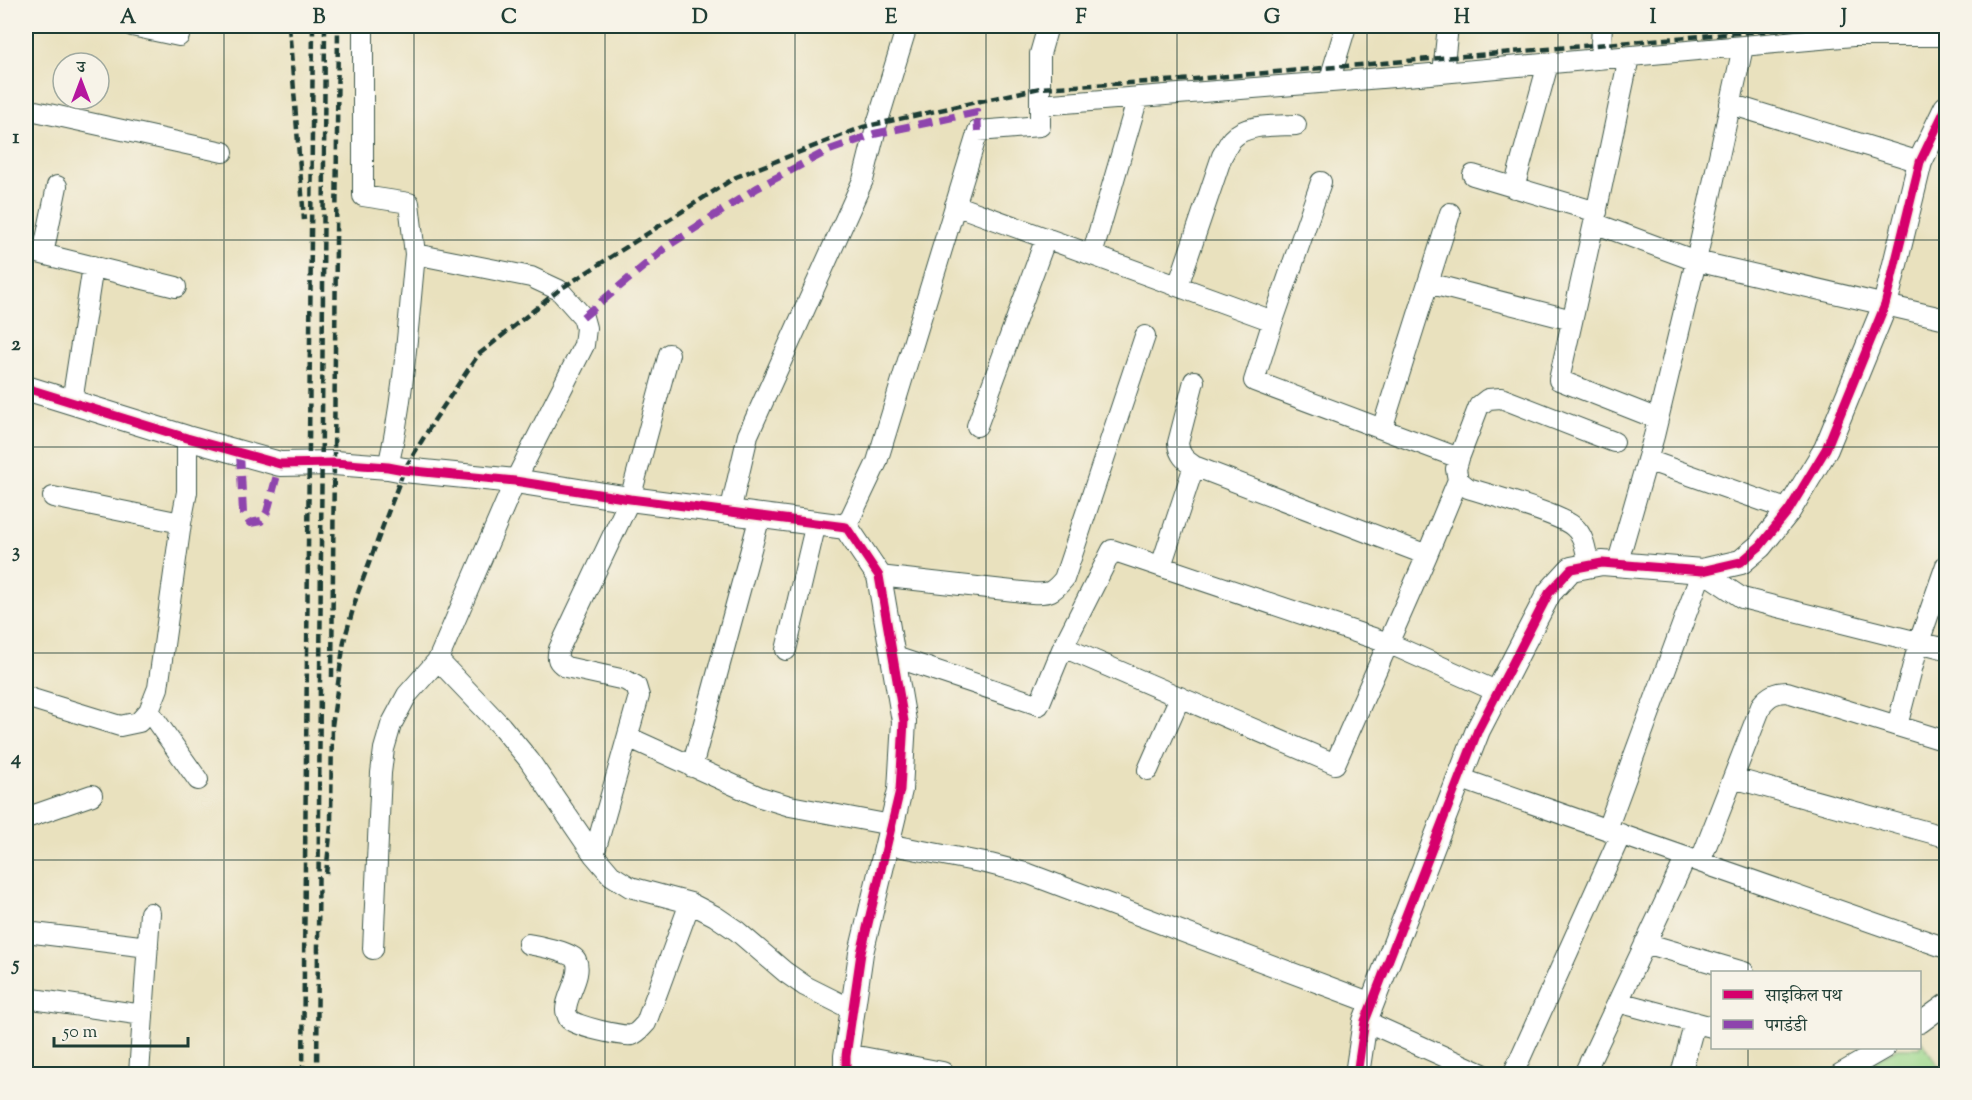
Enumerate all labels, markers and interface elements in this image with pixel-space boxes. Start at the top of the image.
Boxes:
text: A [120,4,137,33]
text: B [313,4,326,33]
text: C [501,4,517,33]
text: D [692,4,708,33]
text: E [885,4,898,33]
text: F [1075,4,1087,33]
text: G [1264,4,1281,33]
text: H [1454,4,1470,33]
text: I [1650,4,1657,33]
text: J [1839,4,1847,33]
north arrow [51,51,111,111]
text: उ [76,57,87,80]
text: 1 [13,124,20,153]
text: 2 [11,331,21,360]
text: 3 [12,538,20,567]
text: 4 [10,745,21,774]
text: 5 [11,951,20,980]
legend [1711,971,1921,1049]
text: साइकिल पथ [1764,984,1844,1010]
scale bar [54,1010,188,1048]
text: पगडंडी [1764,1014,1808,1040]
text: 50 m [62,1020,98,1046]

